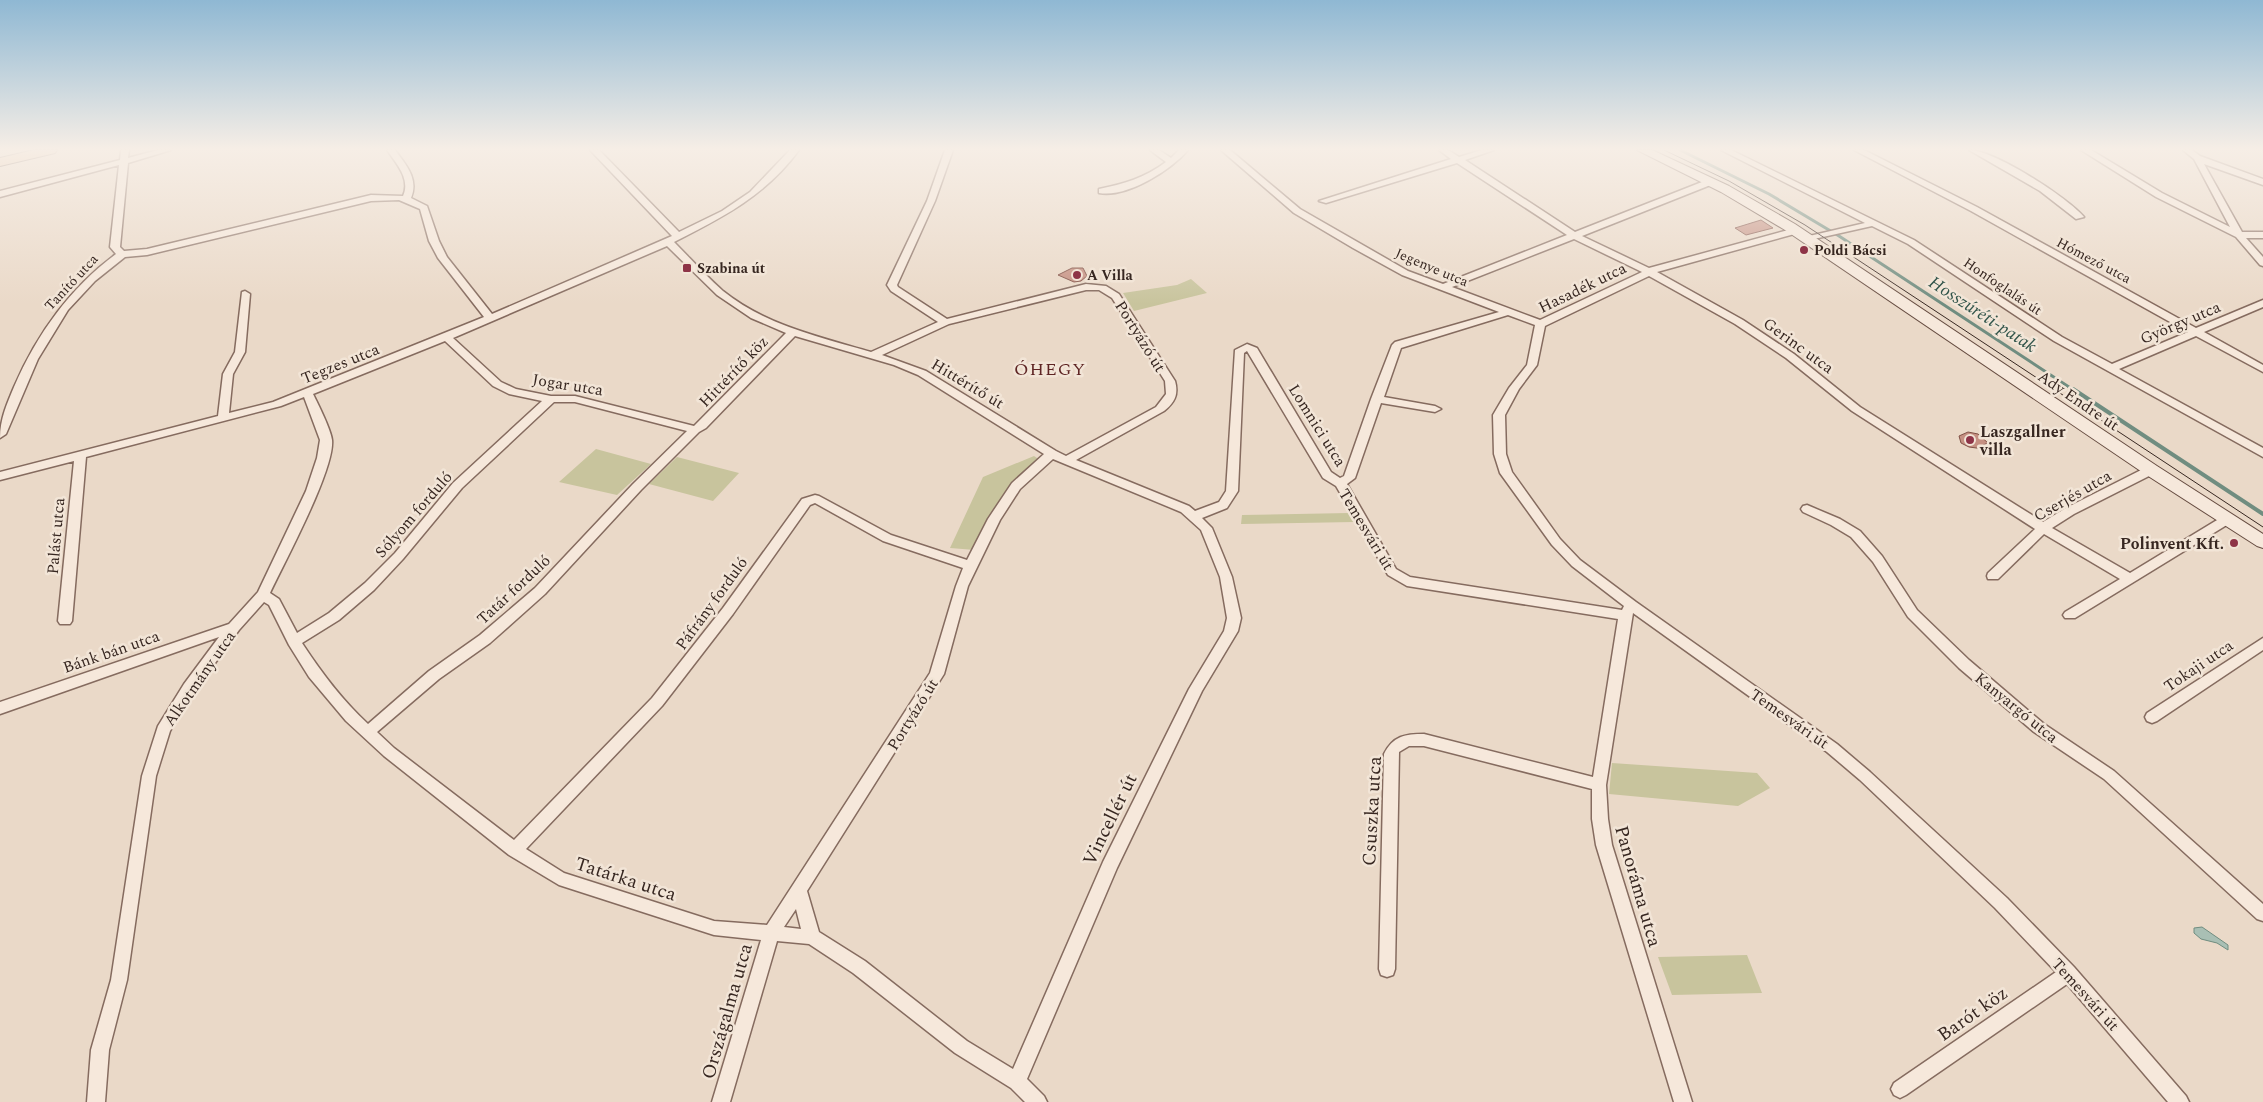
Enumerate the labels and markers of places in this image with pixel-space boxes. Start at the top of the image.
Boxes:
place label: Poldi Bácsi [1814,240,1887,261]
marker: Poldi Bácsi [1798,244,1810,256]
place label: Szabina út [697,258,766,279]
marker: Szabina út [681,262,693,274]
place label: A Villa [1087,265,1134,286]
marker: A Villa [1071,269,1083,281]
place label: Laszgallner villa [1979,420,2066,462]
marker: Laszgallner villa [1964,434,1976,446]
place label: Polinvent Kft. [2120,532,2224,556]
marker: Polinvent Kft. [2228,537,2240,549]

